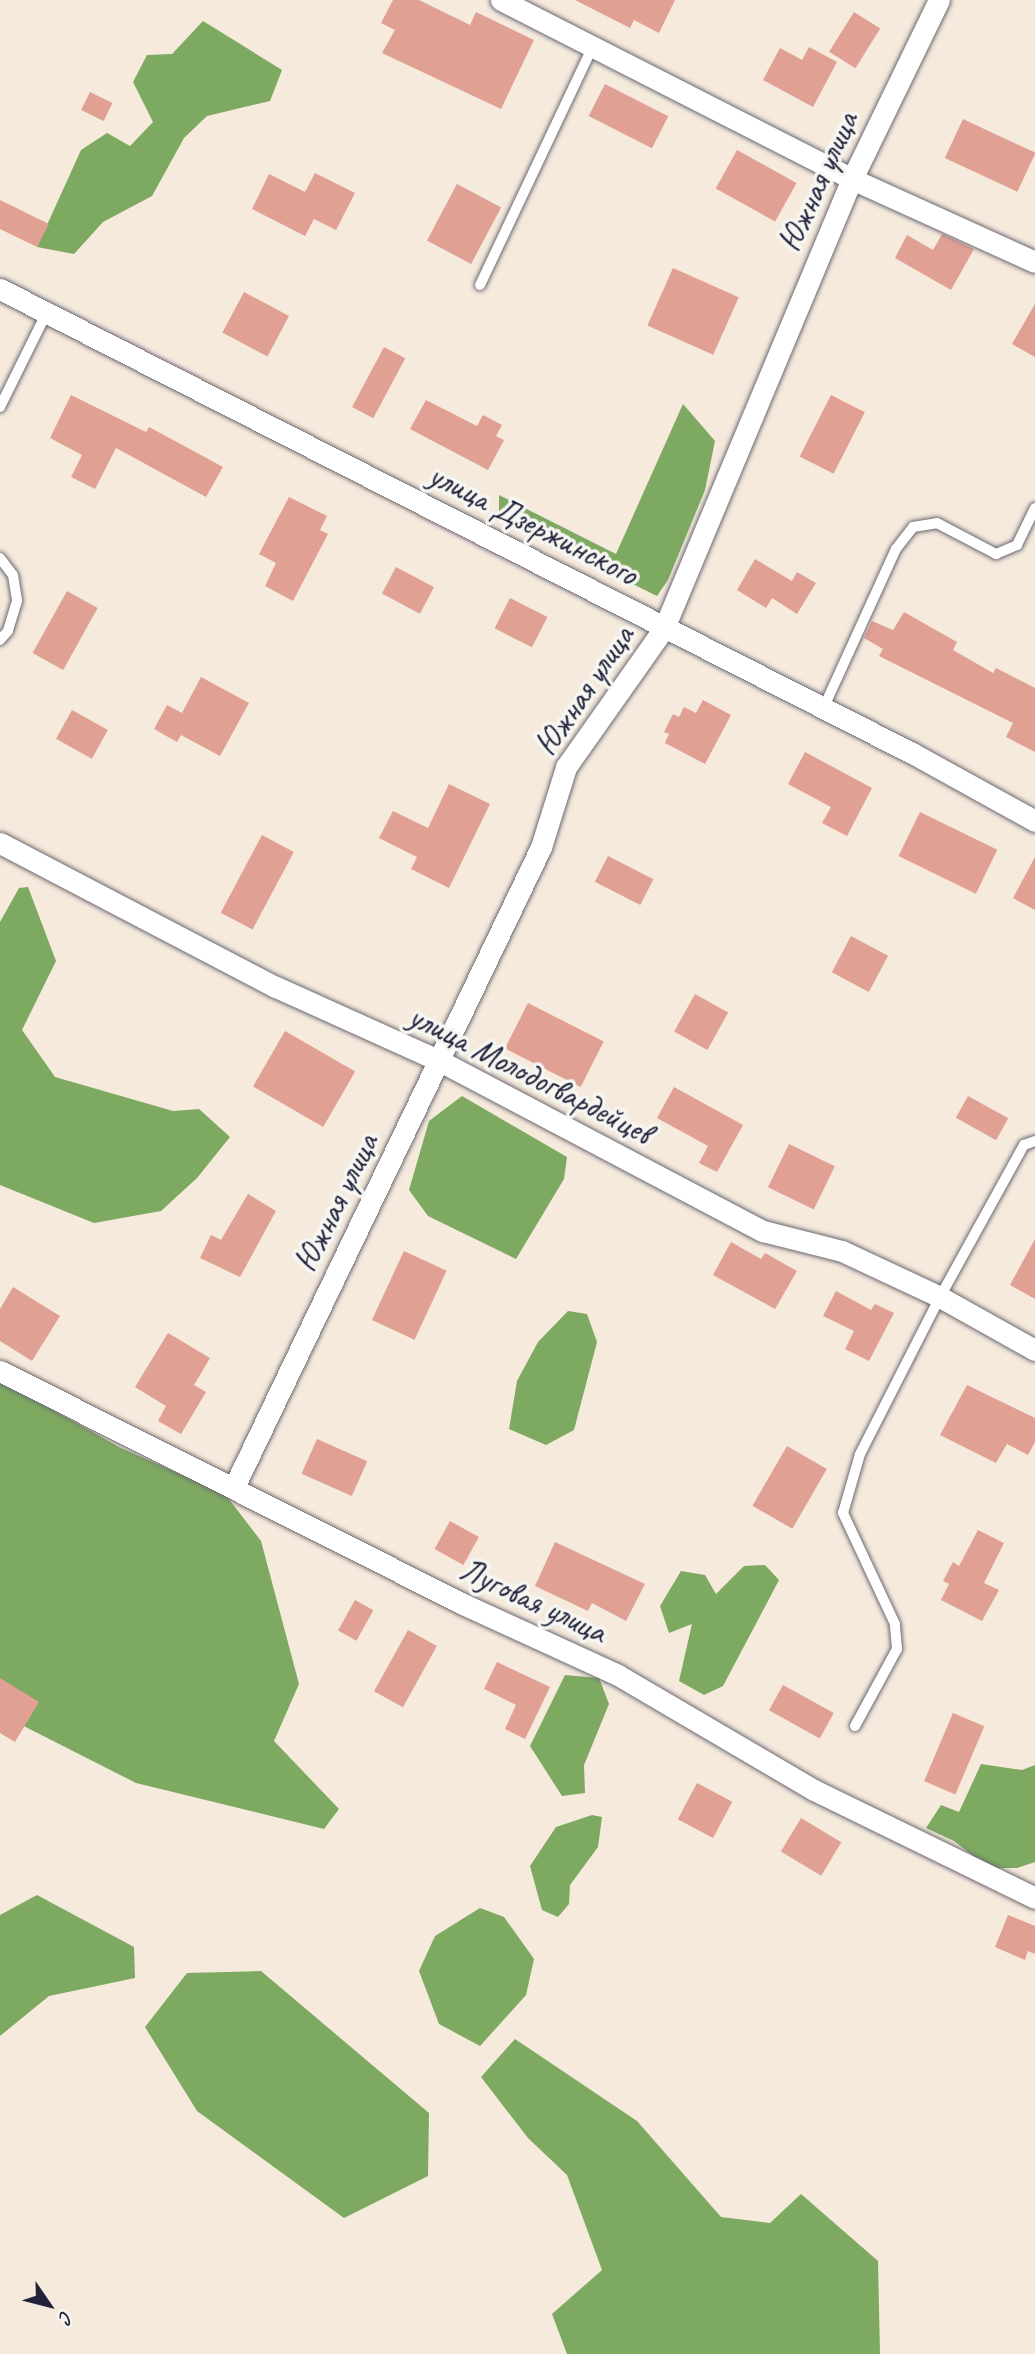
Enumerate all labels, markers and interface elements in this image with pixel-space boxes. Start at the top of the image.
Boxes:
street label: Южная улица [770,105,868,259]
street label: улица Дзержинского [423,456,643,594]
street label: Южная улица [526,617,644,765]
street label: улица Молодогвардейцев [403,997,657,1153]
street label: Южная улица [286,1127,388,1279]
street label: Луговая улица [453,1550,613,1652]
north arrow [14,2270,84,2340]
text: С [54,2306,79,2328]

